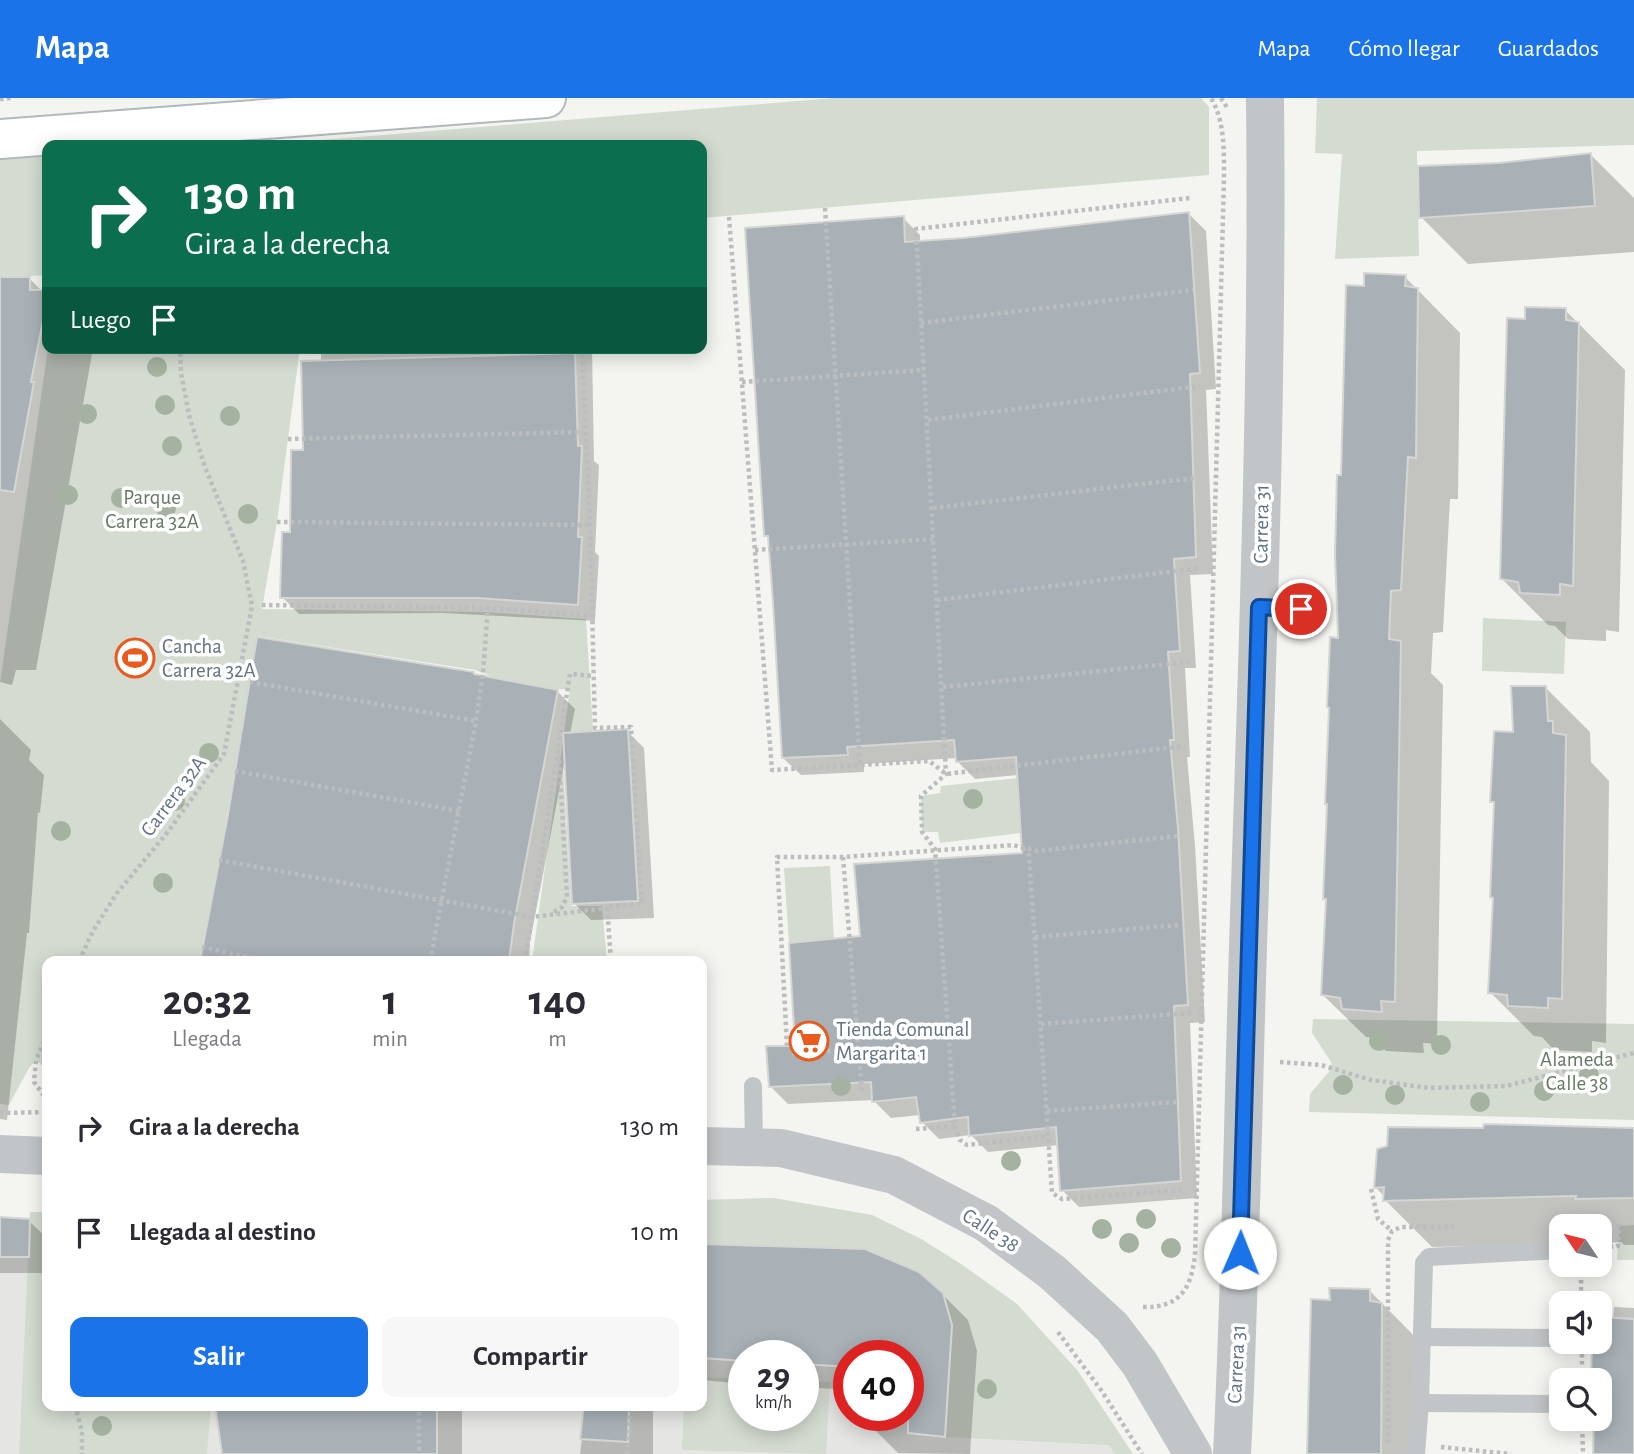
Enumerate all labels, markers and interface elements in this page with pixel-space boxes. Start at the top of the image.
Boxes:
text: Mapa [35,32,110,65]
text: Mapa [1257,37,1311,61]
text: Cómo llegar [1349,37,1460,61]
text: Guardados [1498,37,1599,61]
icon: right [70,168,161,259]
text: 130 m [185,170,296,219]
text: Gira a la derecha [185,228,390,260]
icon: arrive [145,301,183,339]
text: Luego [70,307,131,333]
street label: Carrera 31 [1250,484,1273,564]
park label: Parque Carrera 32A [105,487,199,532]
pin [1271,579,1331,639]
icon: arrive [1282,590,1320,628]
place label: Cancha Carrera 32A [162,636,256,681]
sports icon: Cancha Carrera 32A [114,637,156,679]
street label: Carrera 32A [137,753,210,840]
text: 20:32 [162,980,252,1022]
text: 1 [382,980,398,1022]
text: 140 [528,980,587,1022]
place label: Tienda Comunal Margarita 1 [836,1019,970,1064]
supermarket icon: Tienda Comunal Margarita 1 [788,1020,830,1062]
text: Llegada [172,1028,242,1051]
text: min [372,1028,408,1051]
text: m [548,1028,567,1051]
park label: Alameda Calle 38 [1540,1049,1614,1094]
icon: right [70,1109,108,1147]
text: Gira a la derecha [129,1114,300,1140]
text: 130 m [621,1114,679,1140]
street label: Calle 38 [959,1205,1023,1256]
icon: arrive [70,1214,108,1252]
north arrow [1549,1214,1612,1278]
map controls [1549,1214,1612,1431]
position arrow [1203,1216,1277,1290]
text: Llegada al destino [129,1219,316,1245]
text: 10 m [631,1219,679,1245]
button: sound [1549,1291,1612,1354]
button: Salir [70,1317,368,1397]
button: Compartir [382,1317,679,1397]
street label: Carrera 31 [1224,1324,1249,1404]
speed limit sign: 40 [833,1340,924,1431]
text: 29 [757,1359,790,1394]
button: search [1549,1368,1612,1431]
text: km/h [755,1394,792,1412]

